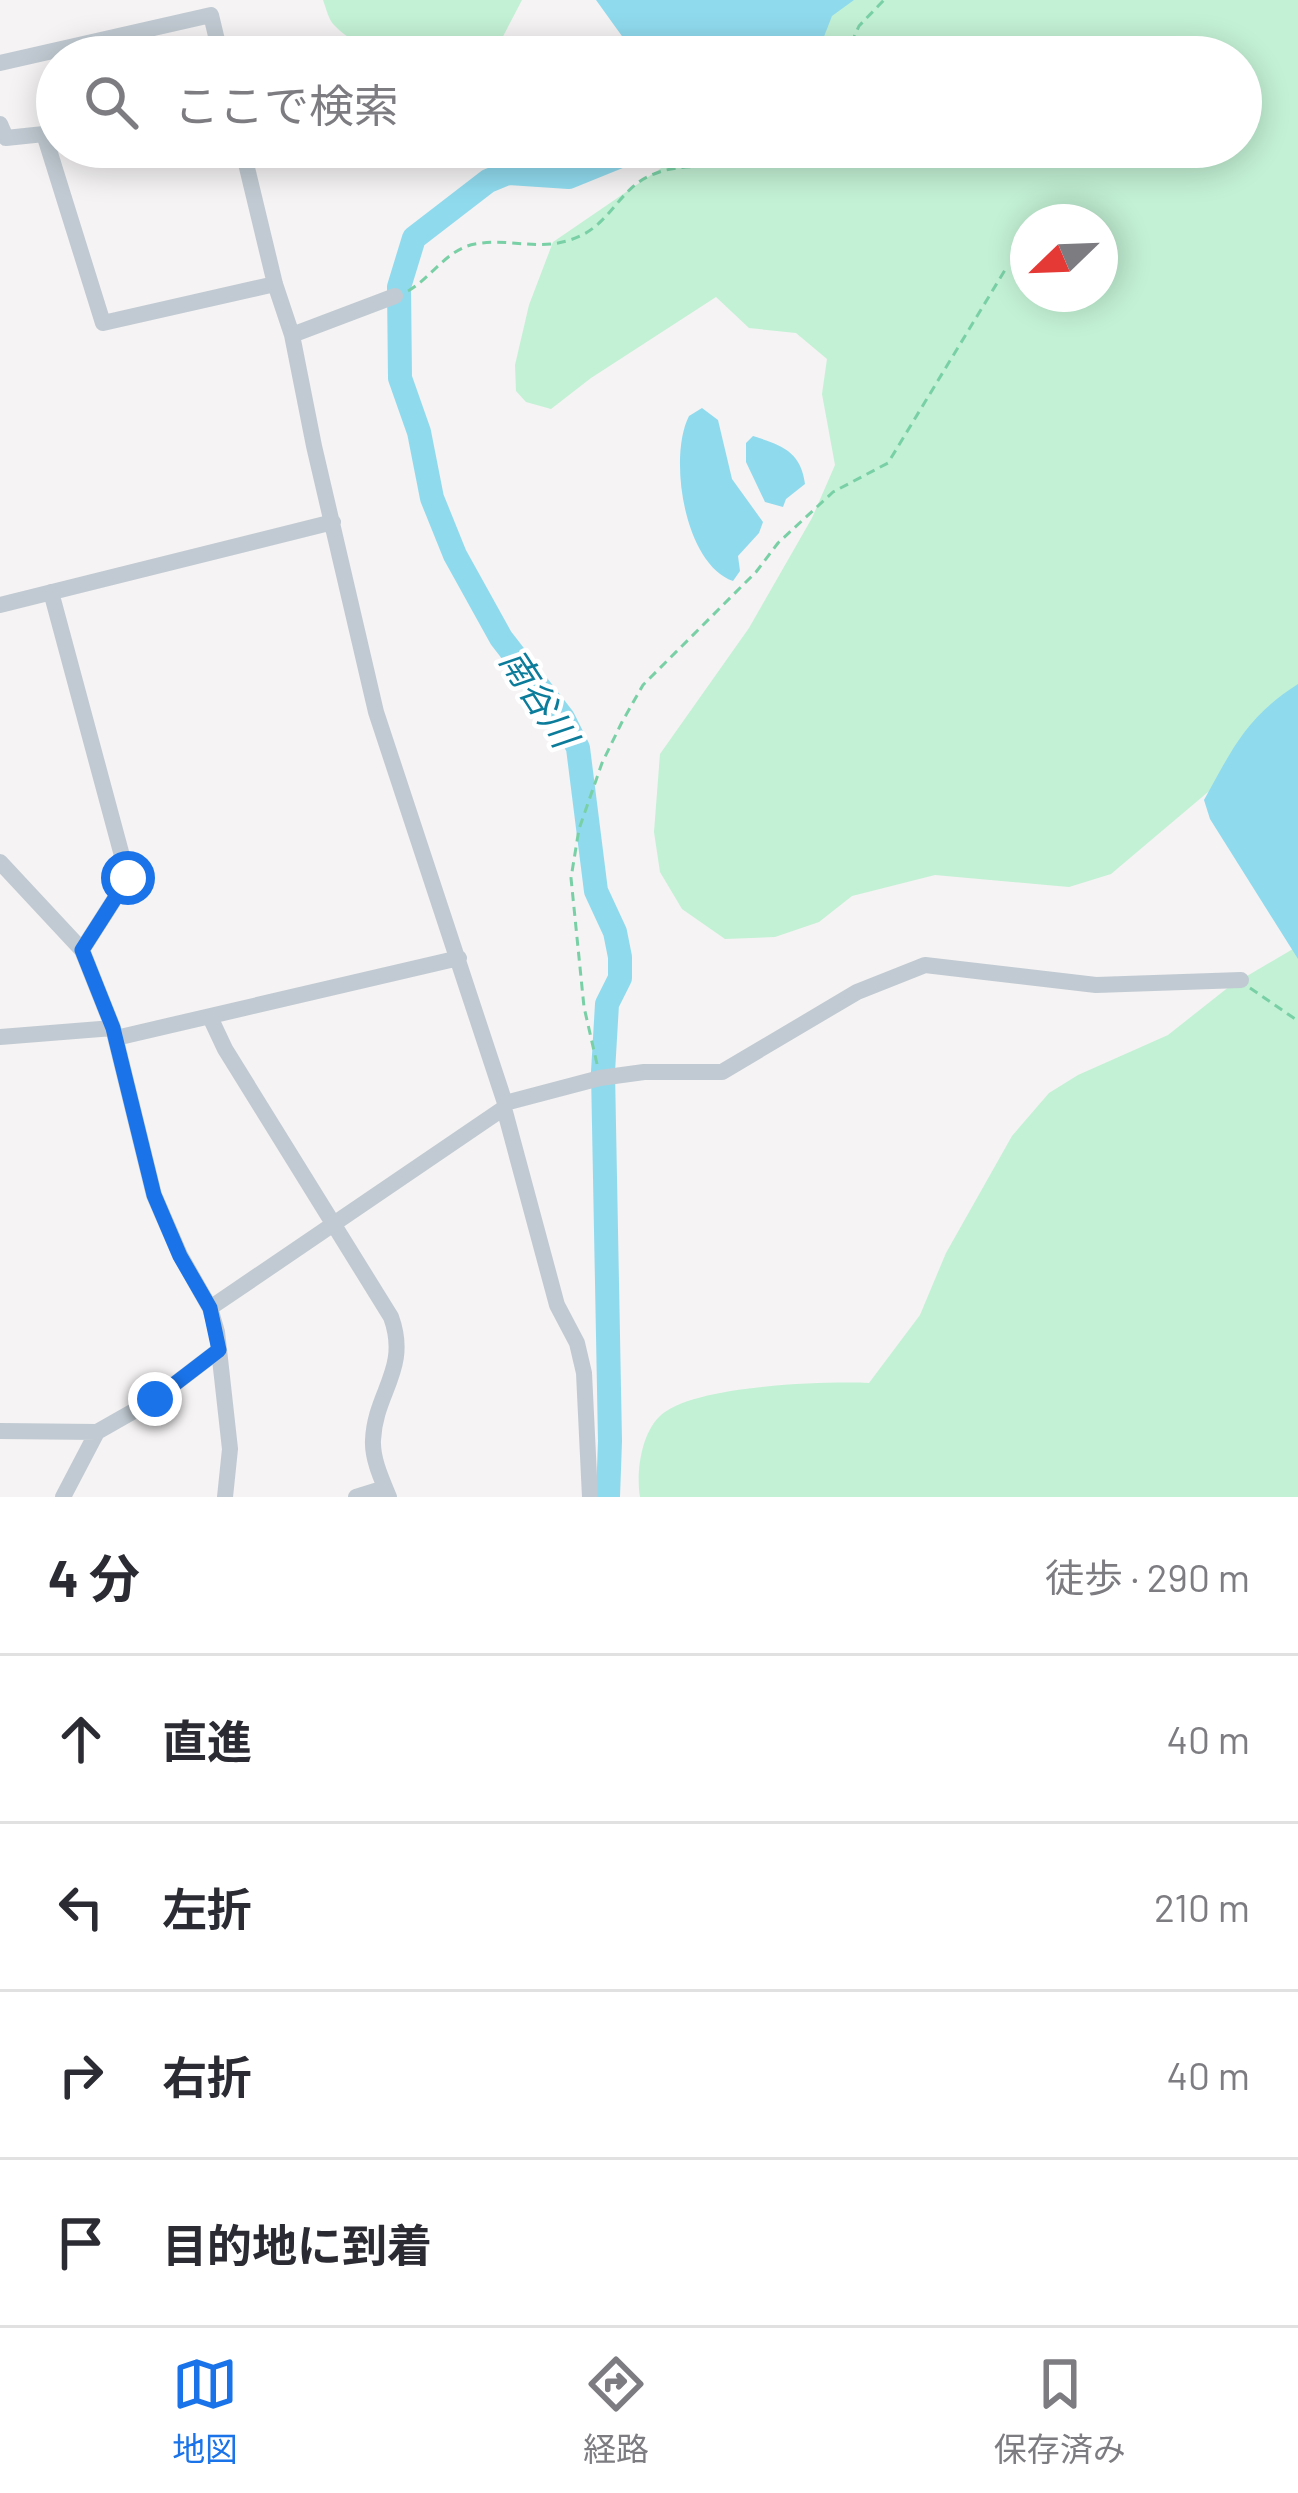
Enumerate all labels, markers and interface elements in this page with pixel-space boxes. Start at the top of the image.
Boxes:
search box [36,36,1262,168]
icon: search [78,69,144,135]
text: ここで検索 [174,77,399,131]
north arrow [1010,204,1118,312]
water label: 南谷川 [493,640,590,757]
route start [101,851,155,905]
route end [128,1372,182,1426]
text: 4 分 [48,1546,140,1607]
text: 徒歩 · 290 m [1045,1553,1250,1600]
icon: ahead [48,1706,114,1772]
text: 直進 [162,1713,252,1767]
text: 40 m [1166,1715,1250,1762]
icon: left [48,1874,114,1940]
text: 左折 [162,1881,252,1935]
text: 210 m [1154,1883,1250,1930]
icon: right [48,2042,114,2108]
text: 右折 [162,2049,252,2103]
text: 40 m [1166,2051,1250,2098]
icon: arrive [48,2210,114,2276]
text: 目的地に到着 [162,2217,432,2271]
tab: 地図 [172,2351,238,2471]
tab: 経路 [583,2351,649,2471]
tab: 保存済み [994,2351,1126,2471]

